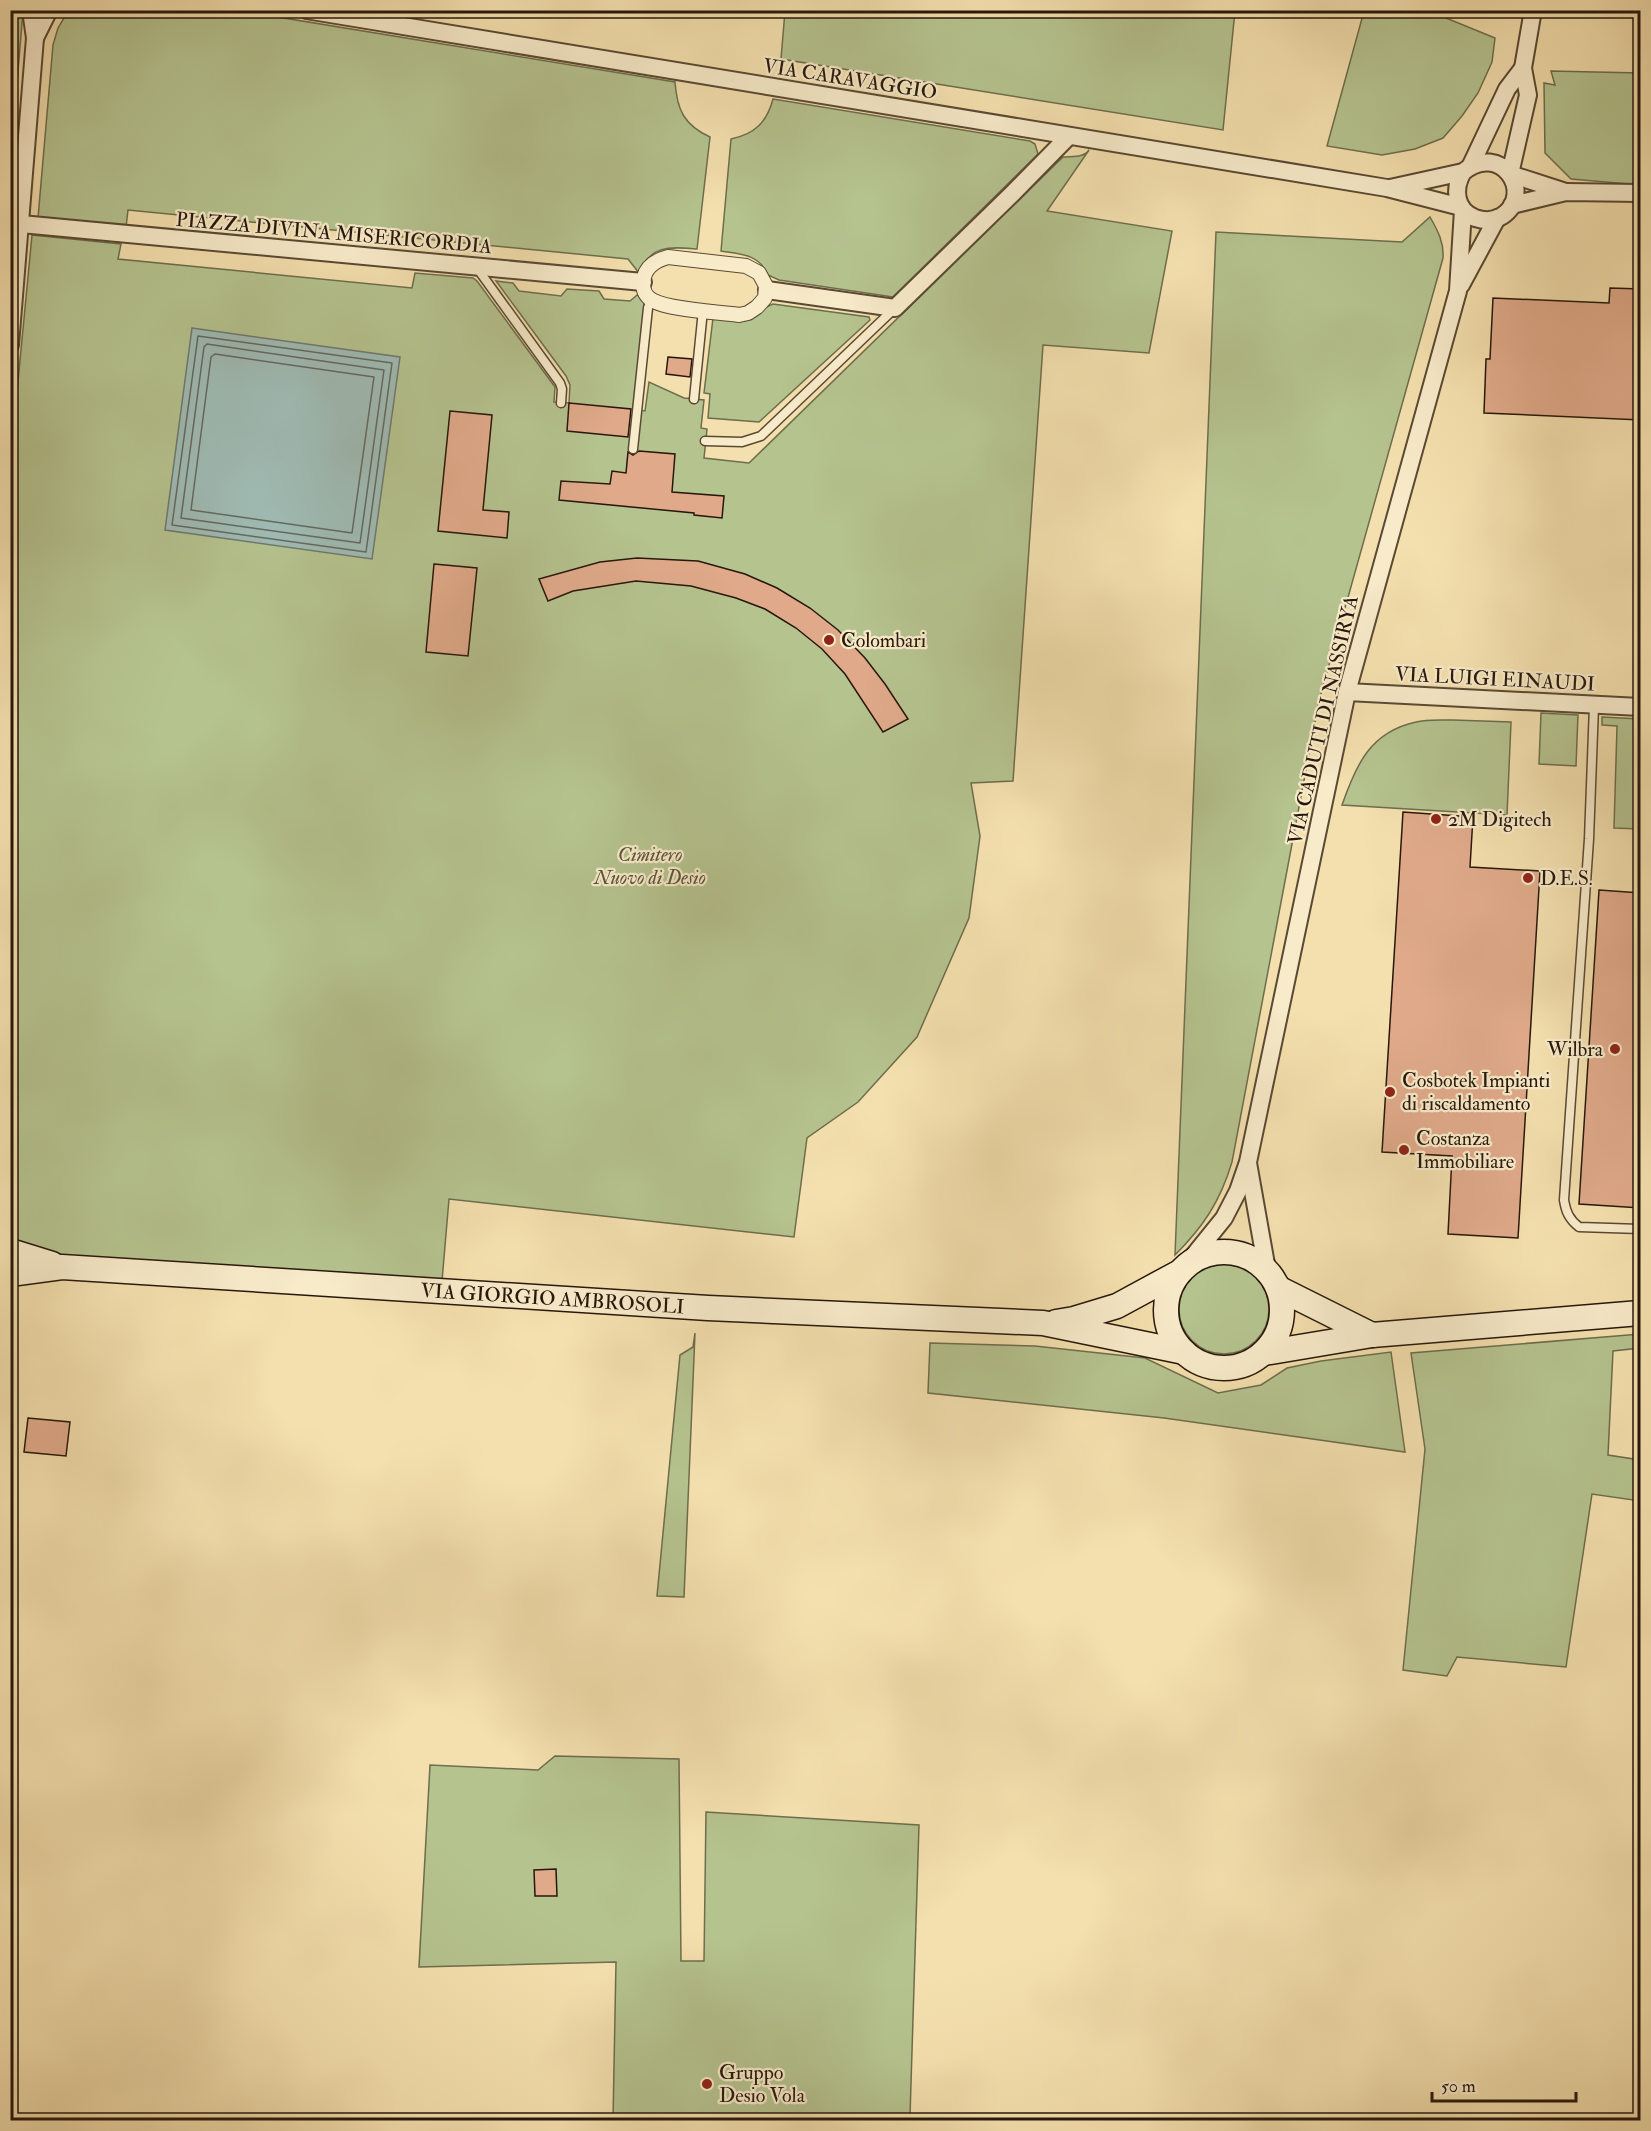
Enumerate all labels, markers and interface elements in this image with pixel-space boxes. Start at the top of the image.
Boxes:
street label: VIA CARAVAGGIO [761,53,939,105]
street label: PIAZZA DIVINA MISERICORDIA [175,207,493,259]
street label: VIA CADUTI DI NASSIRYA [1282,593,1364,847]
place label: Colombari [841,628,926,653]
marker: Colombari [822,633,836,647]
street label: VIA LUIGI EINAUDI [1394,661,1596,697]
place label: 2M Digitech [1448,807,1552,832]
marker: 2M Digitech [1429,812,1443,826]
park label: Cimitero Nuovo di Desio [593,842,706,890]
place label: D.E.S. [1540,866,1593,891]
marker: D.E.S. [1521,871,1535,885]
place label: Wilbra [1546,1037,1604,1062]
marker: Wilbra [1608,1042,1622,1056]
place label: Cosbotek Impianti di riscaldamento [1402,1068,1550,1116]
marker: Cosbotek Impianti di riscaldamento [1383,1085,1397,1099]
place label: Costanza Immobiliare [1416,1126,1514,1174]
marker: Costanza Immobiliare [1397,1143,1411,1157]
street label: VIA GIORGIO AMBROSOLI [420,1277,685,1319]
place label: Gruppo Desio Vola [719,2060,806,2108]
scale bar [1432,2065,1576,2103]
text: 50 m [1441,2075,1476,2098]
marker: Gruppo Desio Vola [700,2077,714,2091]

